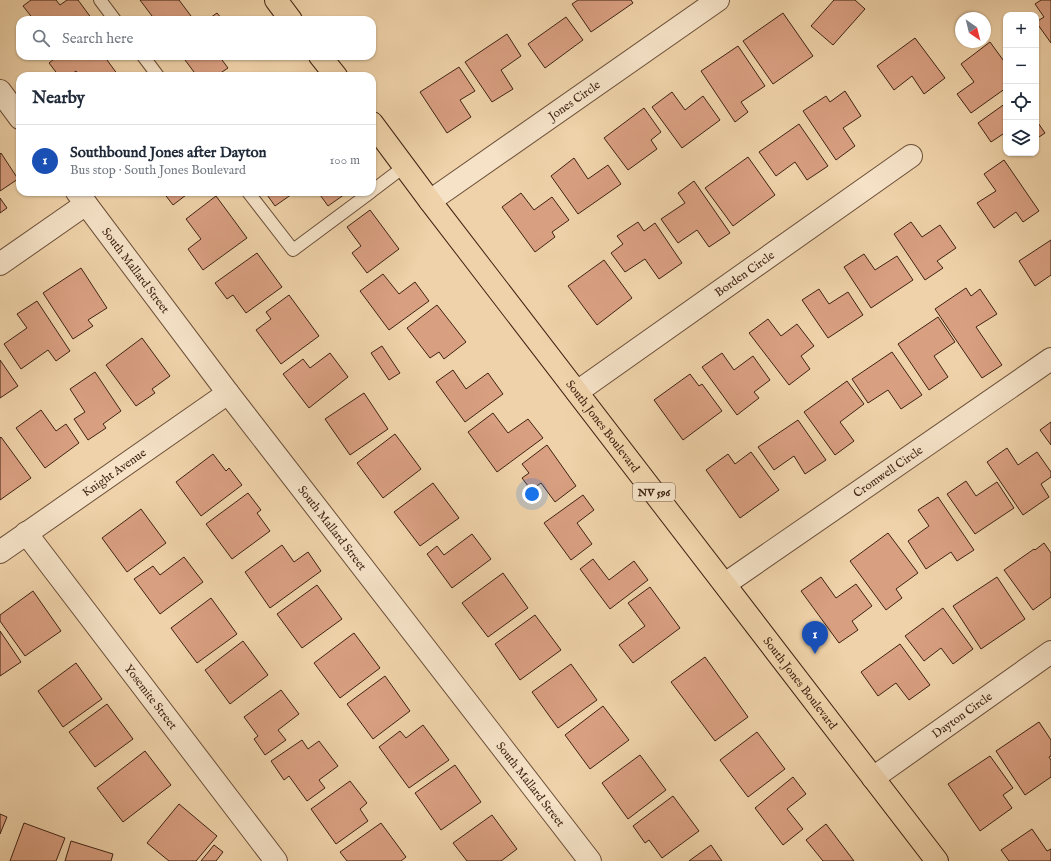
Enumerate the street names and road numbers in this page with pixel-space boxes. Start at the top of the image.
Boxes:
street label: Jones Circle [544,77,604,126]
street label: South Mallard Street [98,225,173,317]
street label: Borden Circle [712,248,778,300]
street label: South Jones Boulevard [562,377,643,476]
street label: Cromwell Circle [851,442,926,501]
street label: Knight Avenue [79,445,150,500]
street label: South Mallard Street [294,483,370,574]
road number: NV 596 [633,483,675,501]
street label: South Jones Boulevard [760,634,840,733]
street label: Yosemite Street [121,661,180,733]
street label: Dayton Circle [929,689,996,742]
street label: South Mallard Street [493,739,568,830]

